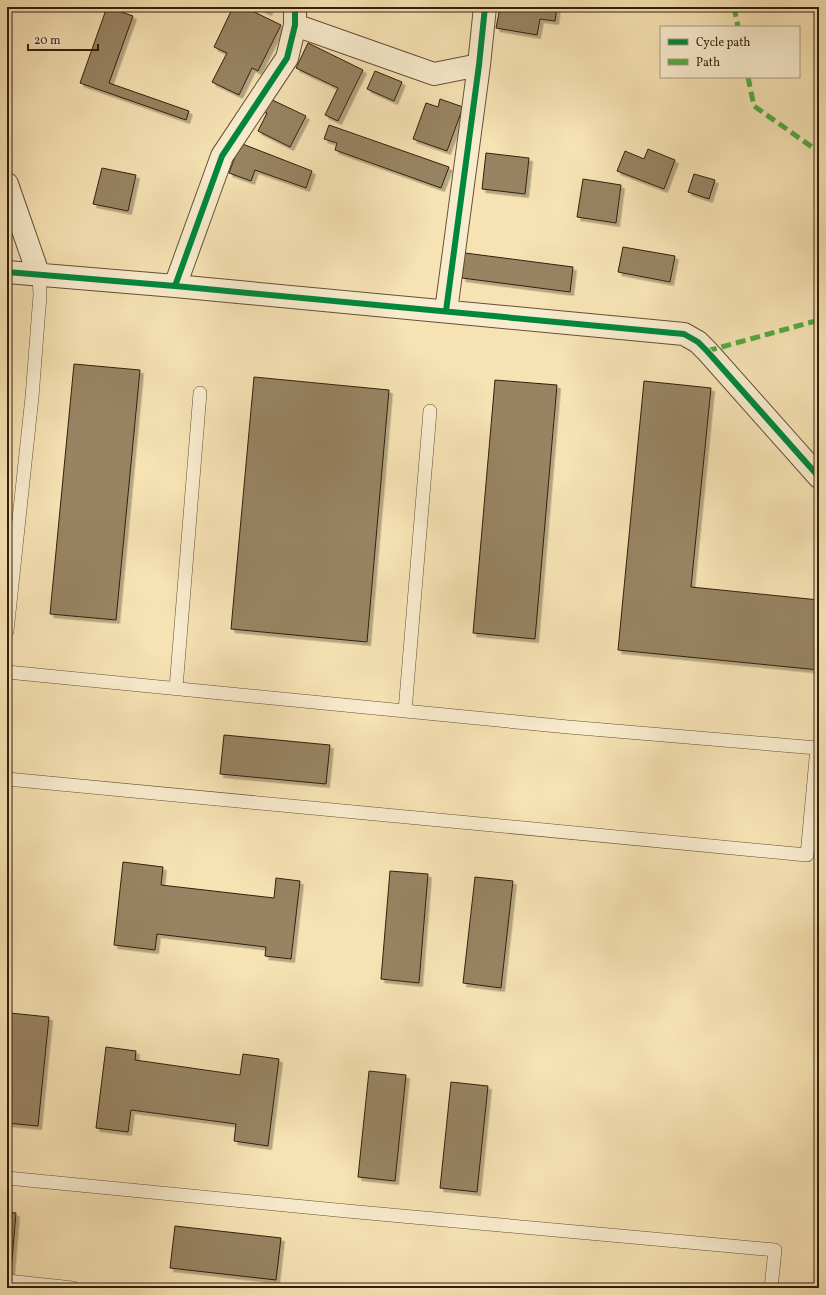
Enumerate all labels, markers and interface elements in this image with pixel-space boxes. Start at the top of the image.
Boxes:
scale bar [28,26,98,52]
legend [660,26,800,78]
text: 20 m [34,33,61,49]
text: Cycle path [696,35,751,51]
text: Path [696,55,720,71]

